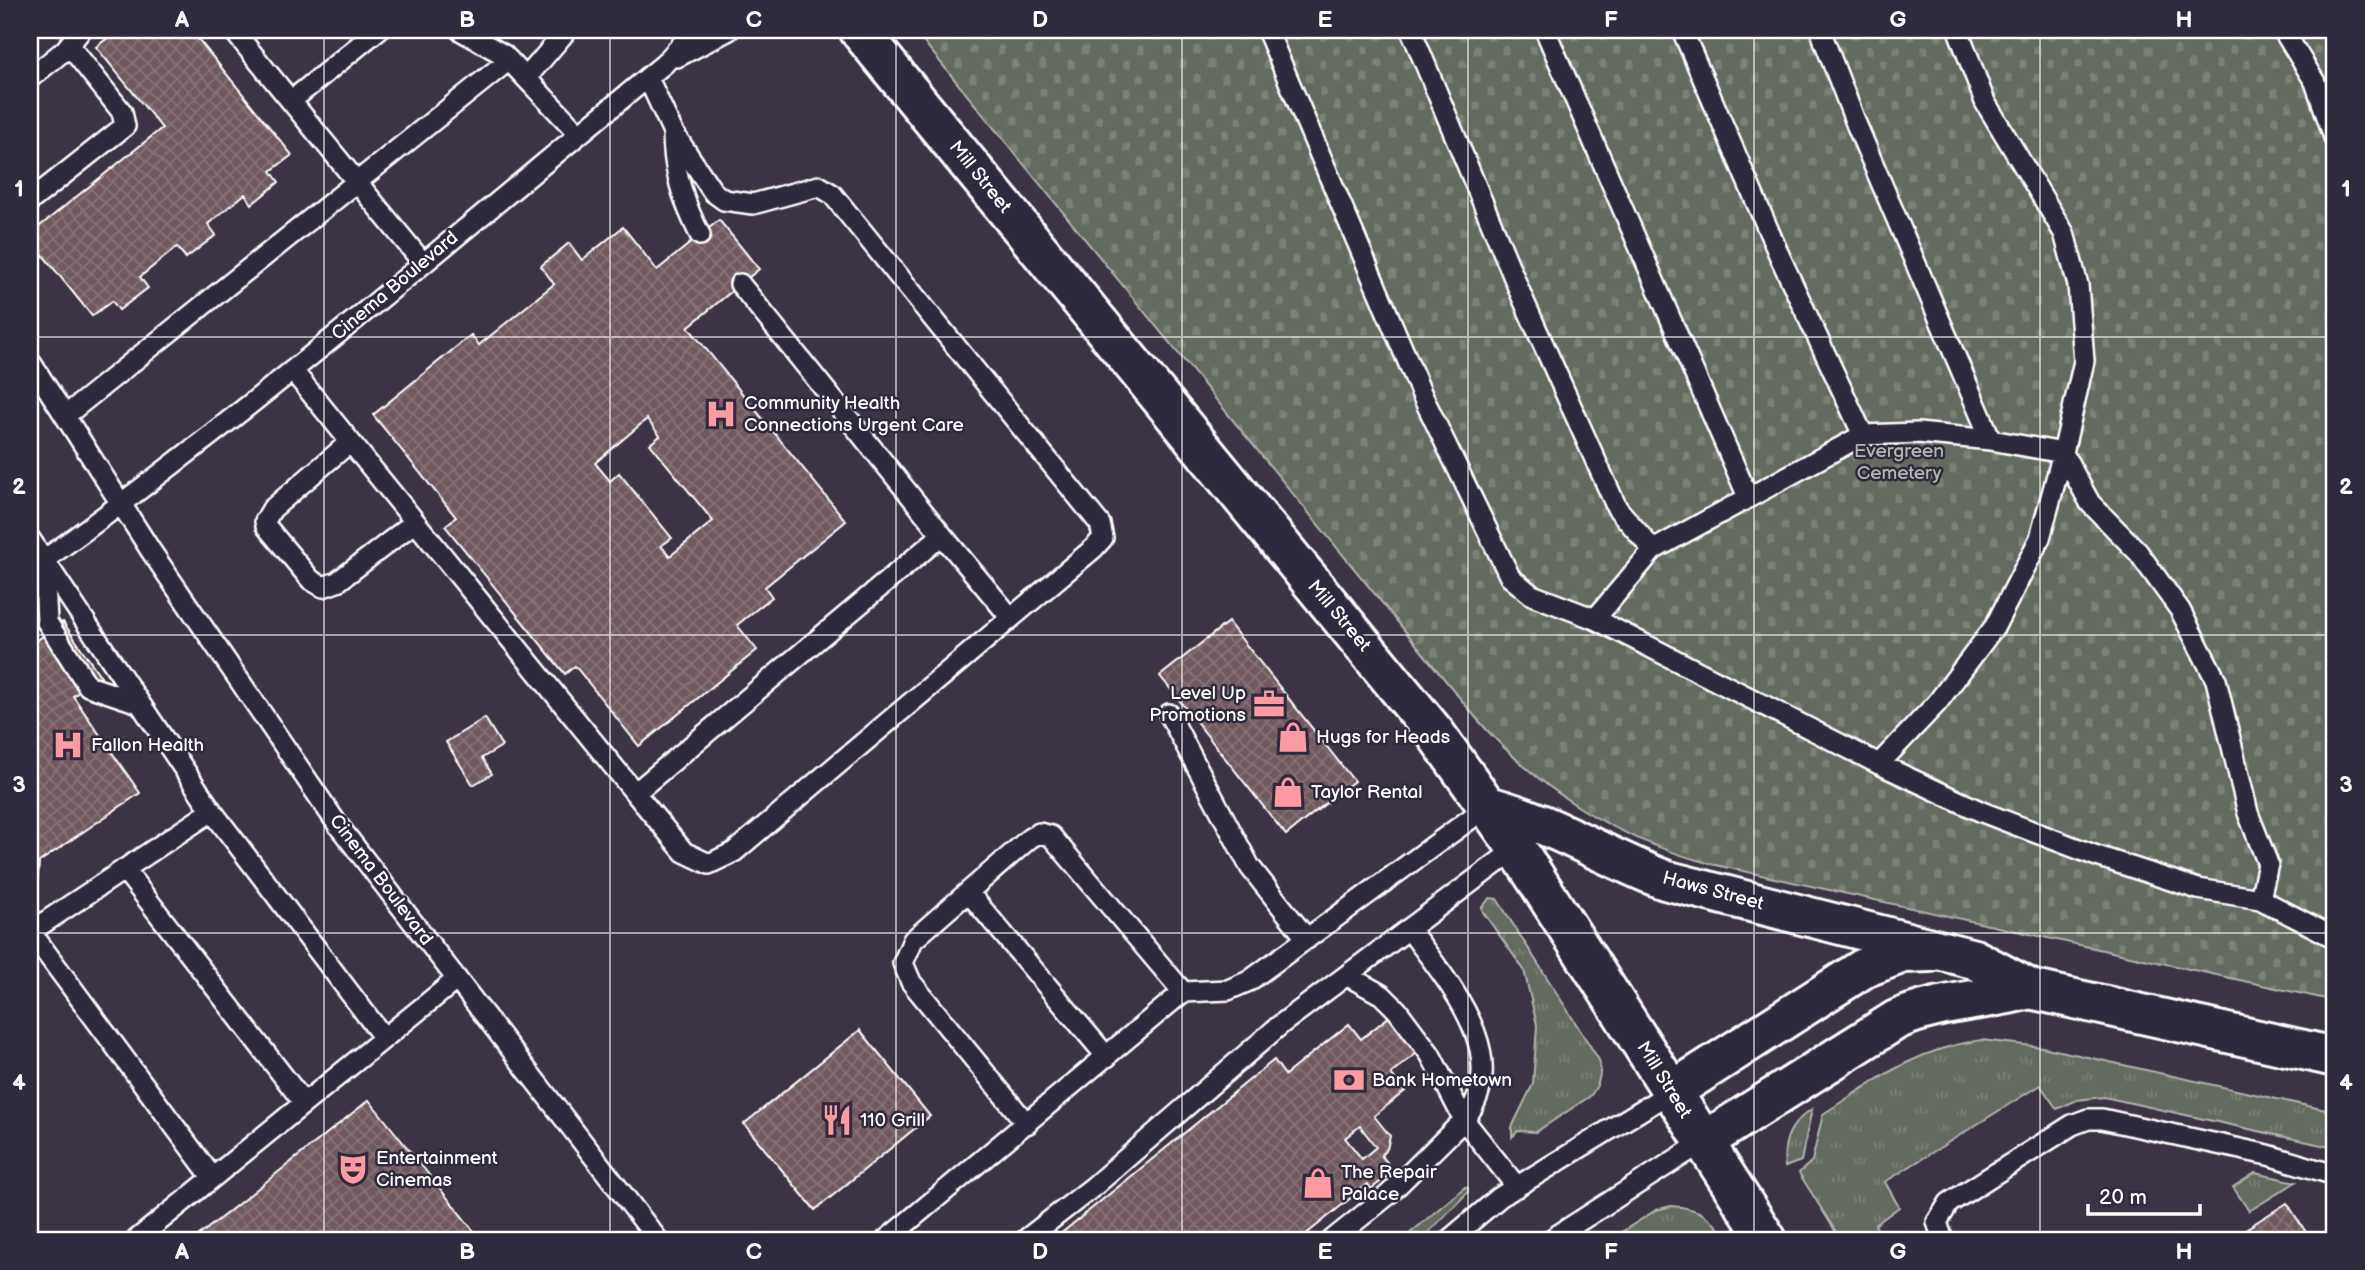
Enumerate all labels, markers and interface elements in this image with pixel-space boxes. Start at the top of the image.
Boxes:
text: A [174,6,190,34]
text: B [459,6,475,34]
text: C [746,6,762,34]
text: D [1032,6,1048,34]
text: E [1318,6,1333,34]
text: F [1604,6,1618,34]
text: G [1890,6,1907,34]
text: H [2175,6,2193,34]
street label: Mill Street [944,136,1016,218]
text: 1 [14,175,24,203]
text: 1 [2341,175,2351,203]
street label: Cinema Boulevard [327,226,463,346]
place label: Community Health Connections Urgent Care [744,392,964,437]
hospital icon: Community Health Connections Urgent Care [704,397,738,431]
park label: Evergreen Cemetery [1854,440,1944,485]
text: 2 [12,473,26,501]
text: 2 [2339,473,2353,501]
street label: Mill Street [1302,576,1376,657]
place label: Level Up Promotions [1149,682,1246,727]
office icon: Level Up Promotions [1252,687,1286,721]
shop icon: Hugs for Heads [1276,720,1310,754]
place label: Hugs for Heads [1316,726,1450,749]
hospital icon: Fallon Health [51,728,85,762]
place label: Fallon Health [91,734,204,757]
text: 3 [12,771,26,799]
text: 3 [2339,771,2353,799]
shop icon: Taylor Rental [1271,775,1305,809]
place label: Taylor Rental [1311,781,1422,804]
street label: Cinema Boulevard [324,810,438,950]
street label: Haws Street [1660,866,1766,916]
street label: Mill Street [1631,1037,1697,1123]
bank icon: Bank Hometown [1332,1063,1366,1097]
text: 4 [12,1069,26,1097]
place label: Bank Hometown [1372,1069,1512,1092]
text: 4 [2339,1069,2353,1097]
restaurant icon: 110 Grill [820,1103,854,1137]
place label: 110 Grill [860,1109,925,1132]
place label: Entertainment Cinemas [376,1147,498,1192]
theatre icon: Entertainment Cinemas [336,1152,370,1186]
place label: The Repair Palace [1341,1161,1438,1206]
shop icon: The Repair Palace [1301,1166,1335,1200]
scale bar [2088,1172,2200,1216]
text: 20 m [2099,1185,2147,1210]
text: A [174,1238,190,1266]
text: B [459,1238,475,1266]
text: C [746,1238,762,1266]
text: D [1032,1238,1048,1266]
text: E [1318,1238,1333,1266]
text: F [1604,1238,1618,1266]
text: G [1890,1238,1907,1266]
text: H [2175,1238,2193,1266]

